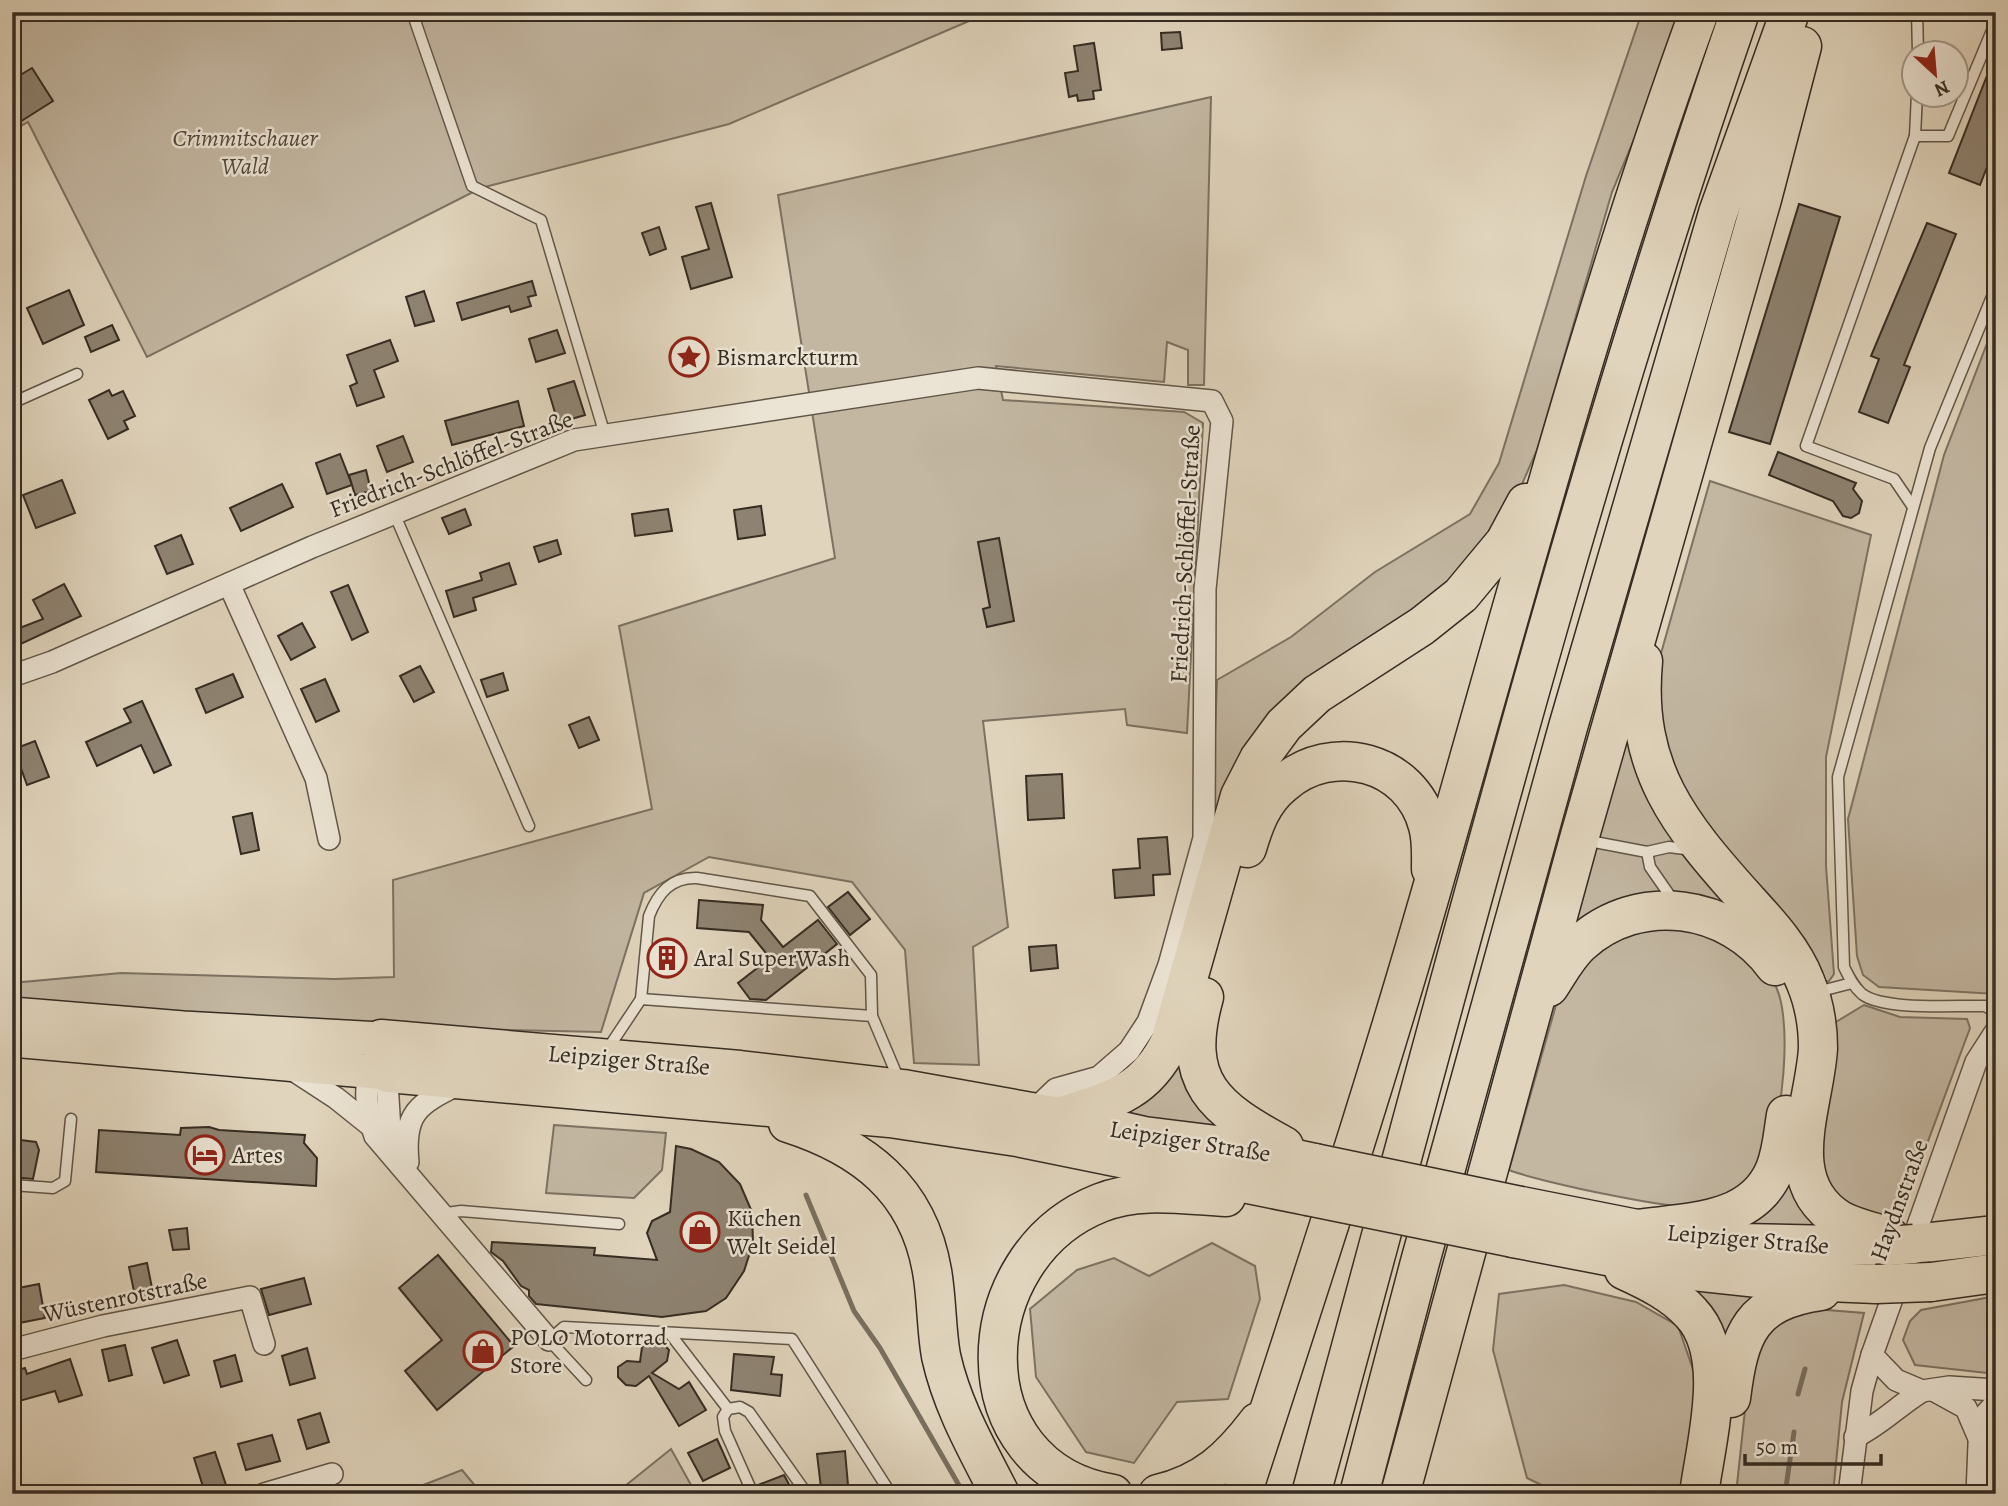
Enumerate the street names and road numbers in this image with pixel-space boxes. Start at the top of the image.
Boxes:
street label: Friedrich-Schlöffel-Straße [325,403,577,525]
street label: Friedrich-Schlöffel-Straße [1162,424,1208,684]
street label: Leipziger Straße [547,1037,711,1083]
street label: Leipziger Straße [1107,1112,1273,1170]
street label: Haydnstraße [1862,1135,1936,1265]
street label: Leipziger Straße [1666,1216,1830,1262]
street label: Wüstenrotstraße [39,1264,210,1330]

